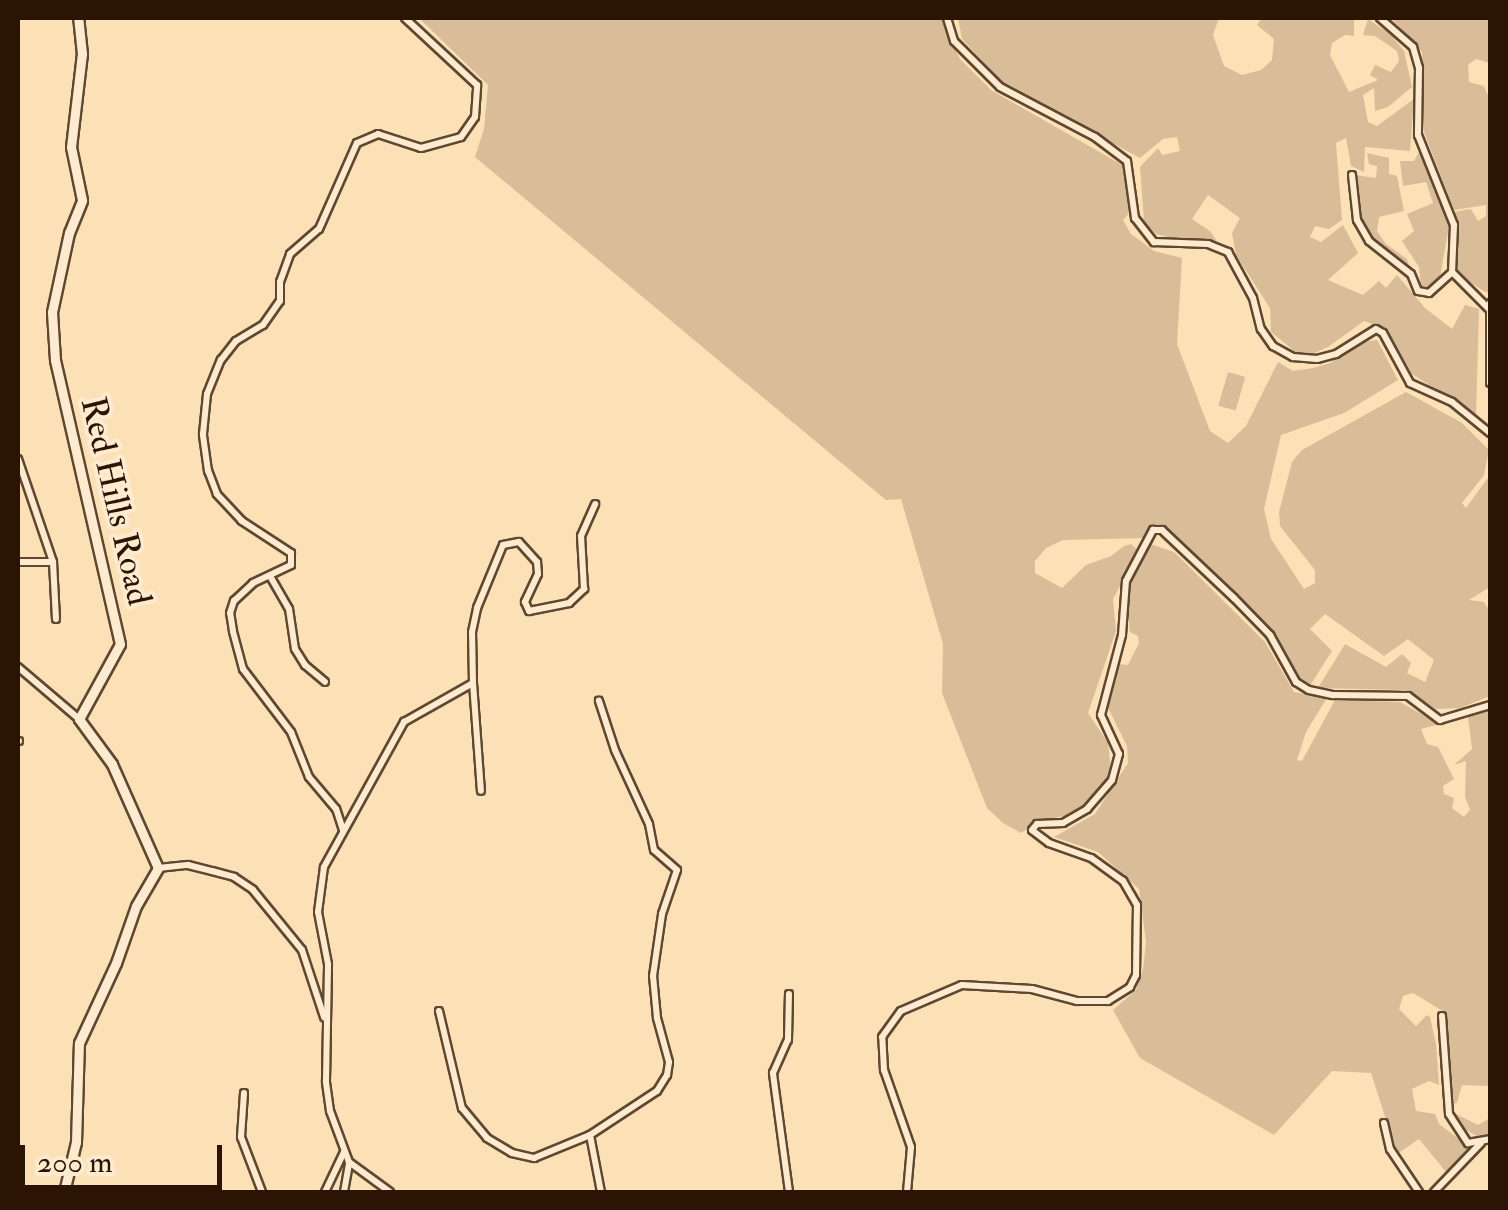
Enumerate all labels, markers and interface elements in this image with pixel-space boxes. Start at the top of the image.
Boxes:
street label: Red Hills Road [72,393,160,609]
scale bar [25,1125,228,1187]
text: 200 m [37,1144,113,1181]

